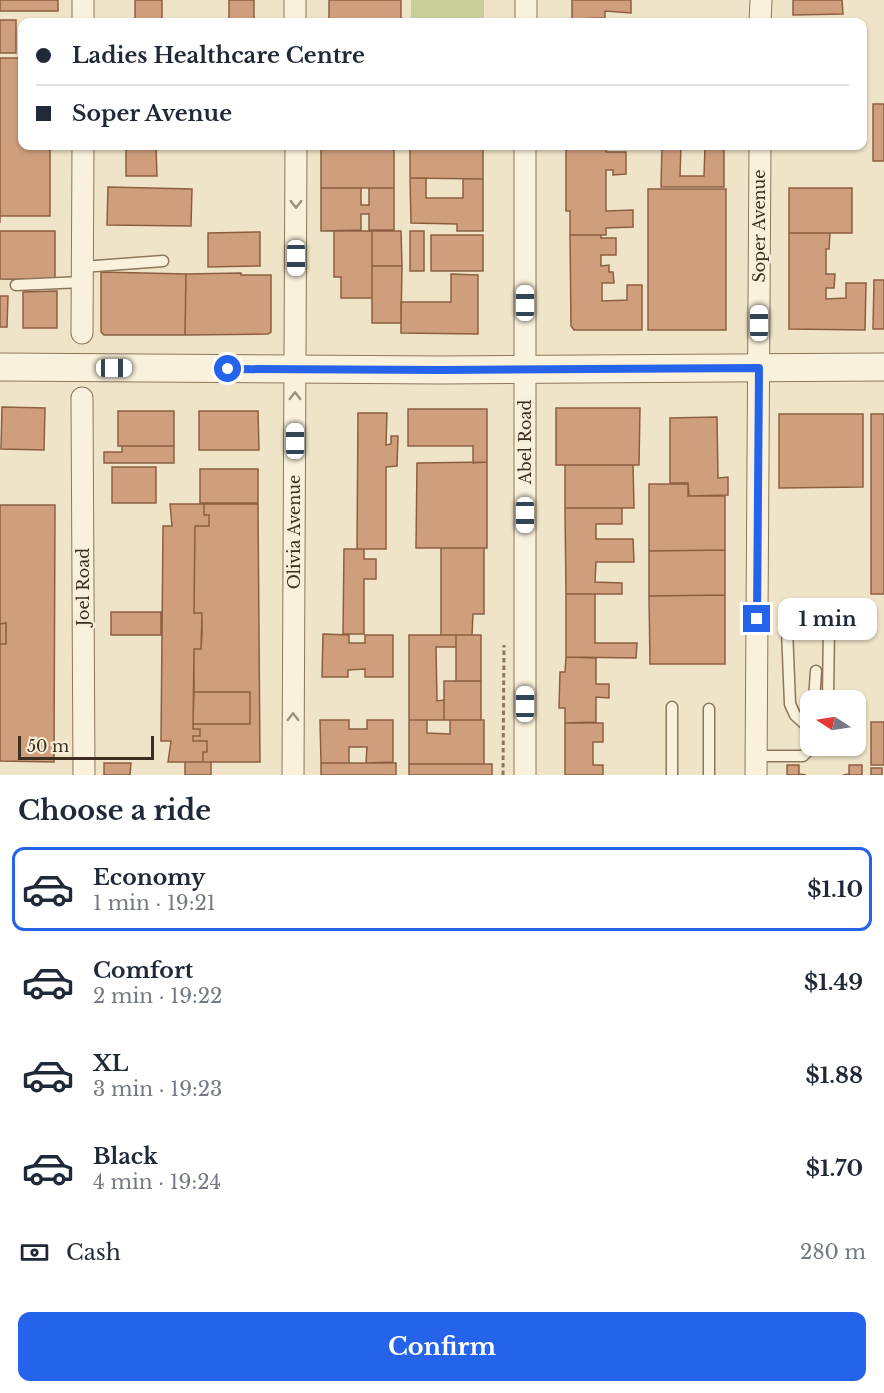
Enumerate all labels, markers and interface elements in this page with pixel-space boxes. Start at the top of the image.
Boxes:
text: Ladies Healthcare Centre [72,42,365,69]
text: Soper Avenue [72,100,232,127]
street label: Soper Avenue [749,170,769,282]
one-way arrow [290,199,302,208]
car [287,240,305,276]
car [516,285,534,321]
car [750,305,768,341]
route start [214,355,241,382]
car [96,359,132,377]
one-way arrow [289,391,301,400]
street label: Abel Road [515,400,535,485]
car [286,423,304,459]
street label: Olivia Avenue [284,475,304,589]
car [516,497,534,533]
street label: Joel Road [73,548,93,628]
callout: 1 min [778,598,877,640]
route end [743,605,770,632]
text: 1 min [799,607,856,631]
car [516,686,534,722]
north arrow [800,690,866,756]
map controls [800,690,866,756]
one-way arrow [287,712,299,721]
scale bar [18,733,154,760]
text: 50 m [27,736,69,756]
text: Choose a ride [18,794,211,827]
icon: car [21,862,75,916]
text: Economy [93,864,205,891]
text: $1.10 [807,876,863,903]
text: 1 min · 19:21 [93,891,216,915]
icon: car [21,955,75,1009]
text: Comfort [93,957,193,984]
text: $1.49 [804,969,863,996]
text: 2 min · 19:22 [93,984,222,1008]
icon: car [21,1048,75,1102]
text: XL [93,1050,128,1077]
text: $1.88 [806,1062,863,1089]
text: 3 min · 19:23 [93,1077,222,1101]
icon: car [21,1141,75,1195]
text: Black [93,1143,158,1170]
text: $1.70 [806,1155,863,1182]
text: 4 min · 19:24 [93,1170,221,1194]
icon: cash [18,1236,51,1269]
text: Cash [66,1239,121,1266]
text: 280 m [800,1240,866,1264]
button: Confirm [18,1312,866,1381]

